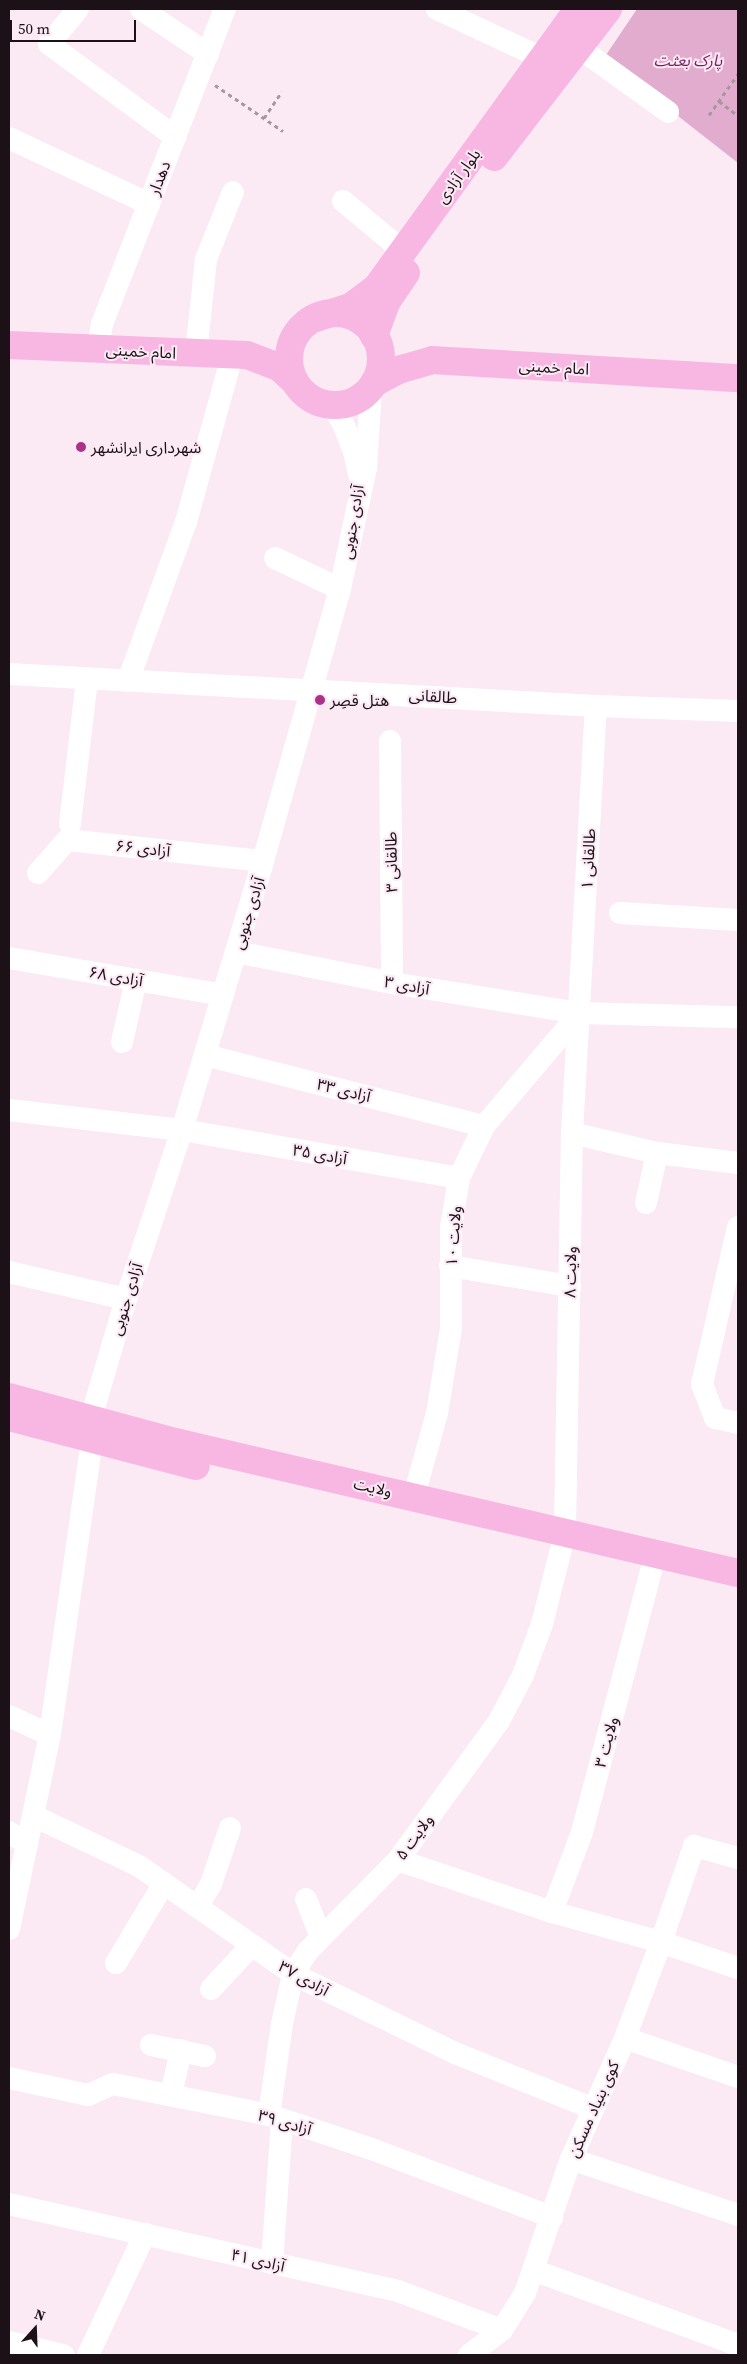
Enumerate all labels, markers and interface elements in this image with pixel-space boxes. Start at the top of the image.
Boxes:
scale bar [12,10,139,42]
text: 50 m [18,18,50,39]
park label: پارک بعثت [654,50,722,70]
street label: بلوار آزادی [432,145,484,207]
street label: دهدار [144,158,174,198]
street label: امام خمینی [105,340,177,362]
street label: امام خمینی [518,356,590,378]
place label: شهرداری ایرانشهر [91,437,201,457]
marker: شهرداری ایرانشهر [75,441,87,453]
street label: آزادی جنوبی [337,483,367,561]
street label: طالقانی [408,685,458,707]
place label: هتل قصِر [330,690,389,710]
marker: هتل قصِر [314,694,326,706]
street label: طالقانی ۱ [577,828,599,890]
street label: طالقانی ۳ [381,831,401,893]
street label: آزادی ۶۶ [115,836,171,860]
street label: آزادی جنوبی [228,874,268,952]
street label: آزادی ۶۸ [87,962,145,990]
street label: آزادی ۳ [383,972,431,998]
street label: آزادی ۳۳ [315,1074,373,1106]
street label: آزادی ۳۵ [291,1140,349,1168]
street label: ولایت ۱۰ [441,1205,465,1267]
street label: ولایت ۸ [560,1246,580,1298]
street label: آزادی جنوبی [106,1260,146,1338]
street label: ولایت [352,1473,394,1501]
street label: ولایت ۳ [590,1715,622,1769]
street label: ولایت ۵ [391,1810,437,1864]
street label: آزادی ۳۷ [275,1956,333,2000]
street label: کوی بنیاد مسکن [563,2058,623,2160]
street label: آزادی ۳۹ [256,2105,314,2139]
street label: آزادی ۴۱ [229,2244,287,2276]
north arrow [10,2304,60,2354]
text: N [32,2304,48,2326]

